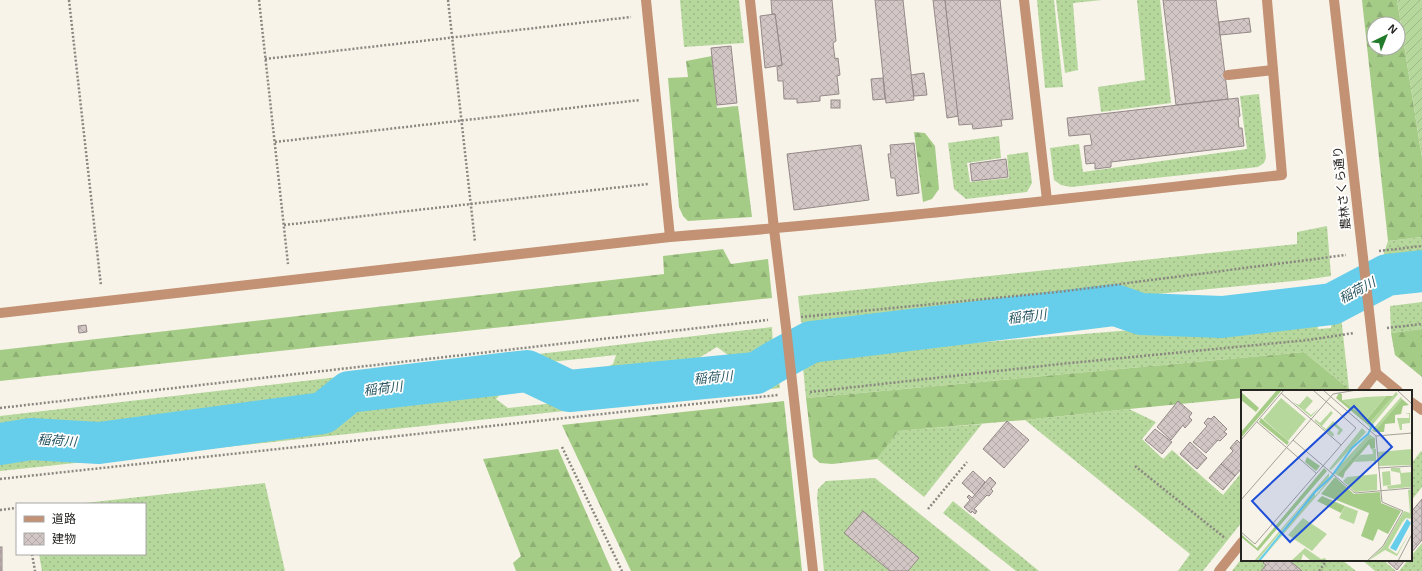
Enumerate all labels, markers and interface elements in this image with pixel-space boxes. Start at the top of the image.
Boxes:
north arrow [1366,16,1406,56]
text: N [1386,22,1400,36]
street label: 農林さくら通り [1331,145,1353,231]
water label: 稲荷川 [1336,274,1380,306]
water label: 稲荷川 [1007,306,1049,326]
water label: 稲荷川 [693,368,735,387]
water label: 稲荷川 [363,378,405,398]
inset map [1241,390,1412,561]
water label: 稲荷川 [37,432,79,449]
legend [16,503,146,555]
text: 道路 [52,512,76,526]
text: 建物 [52,532,76,546]

